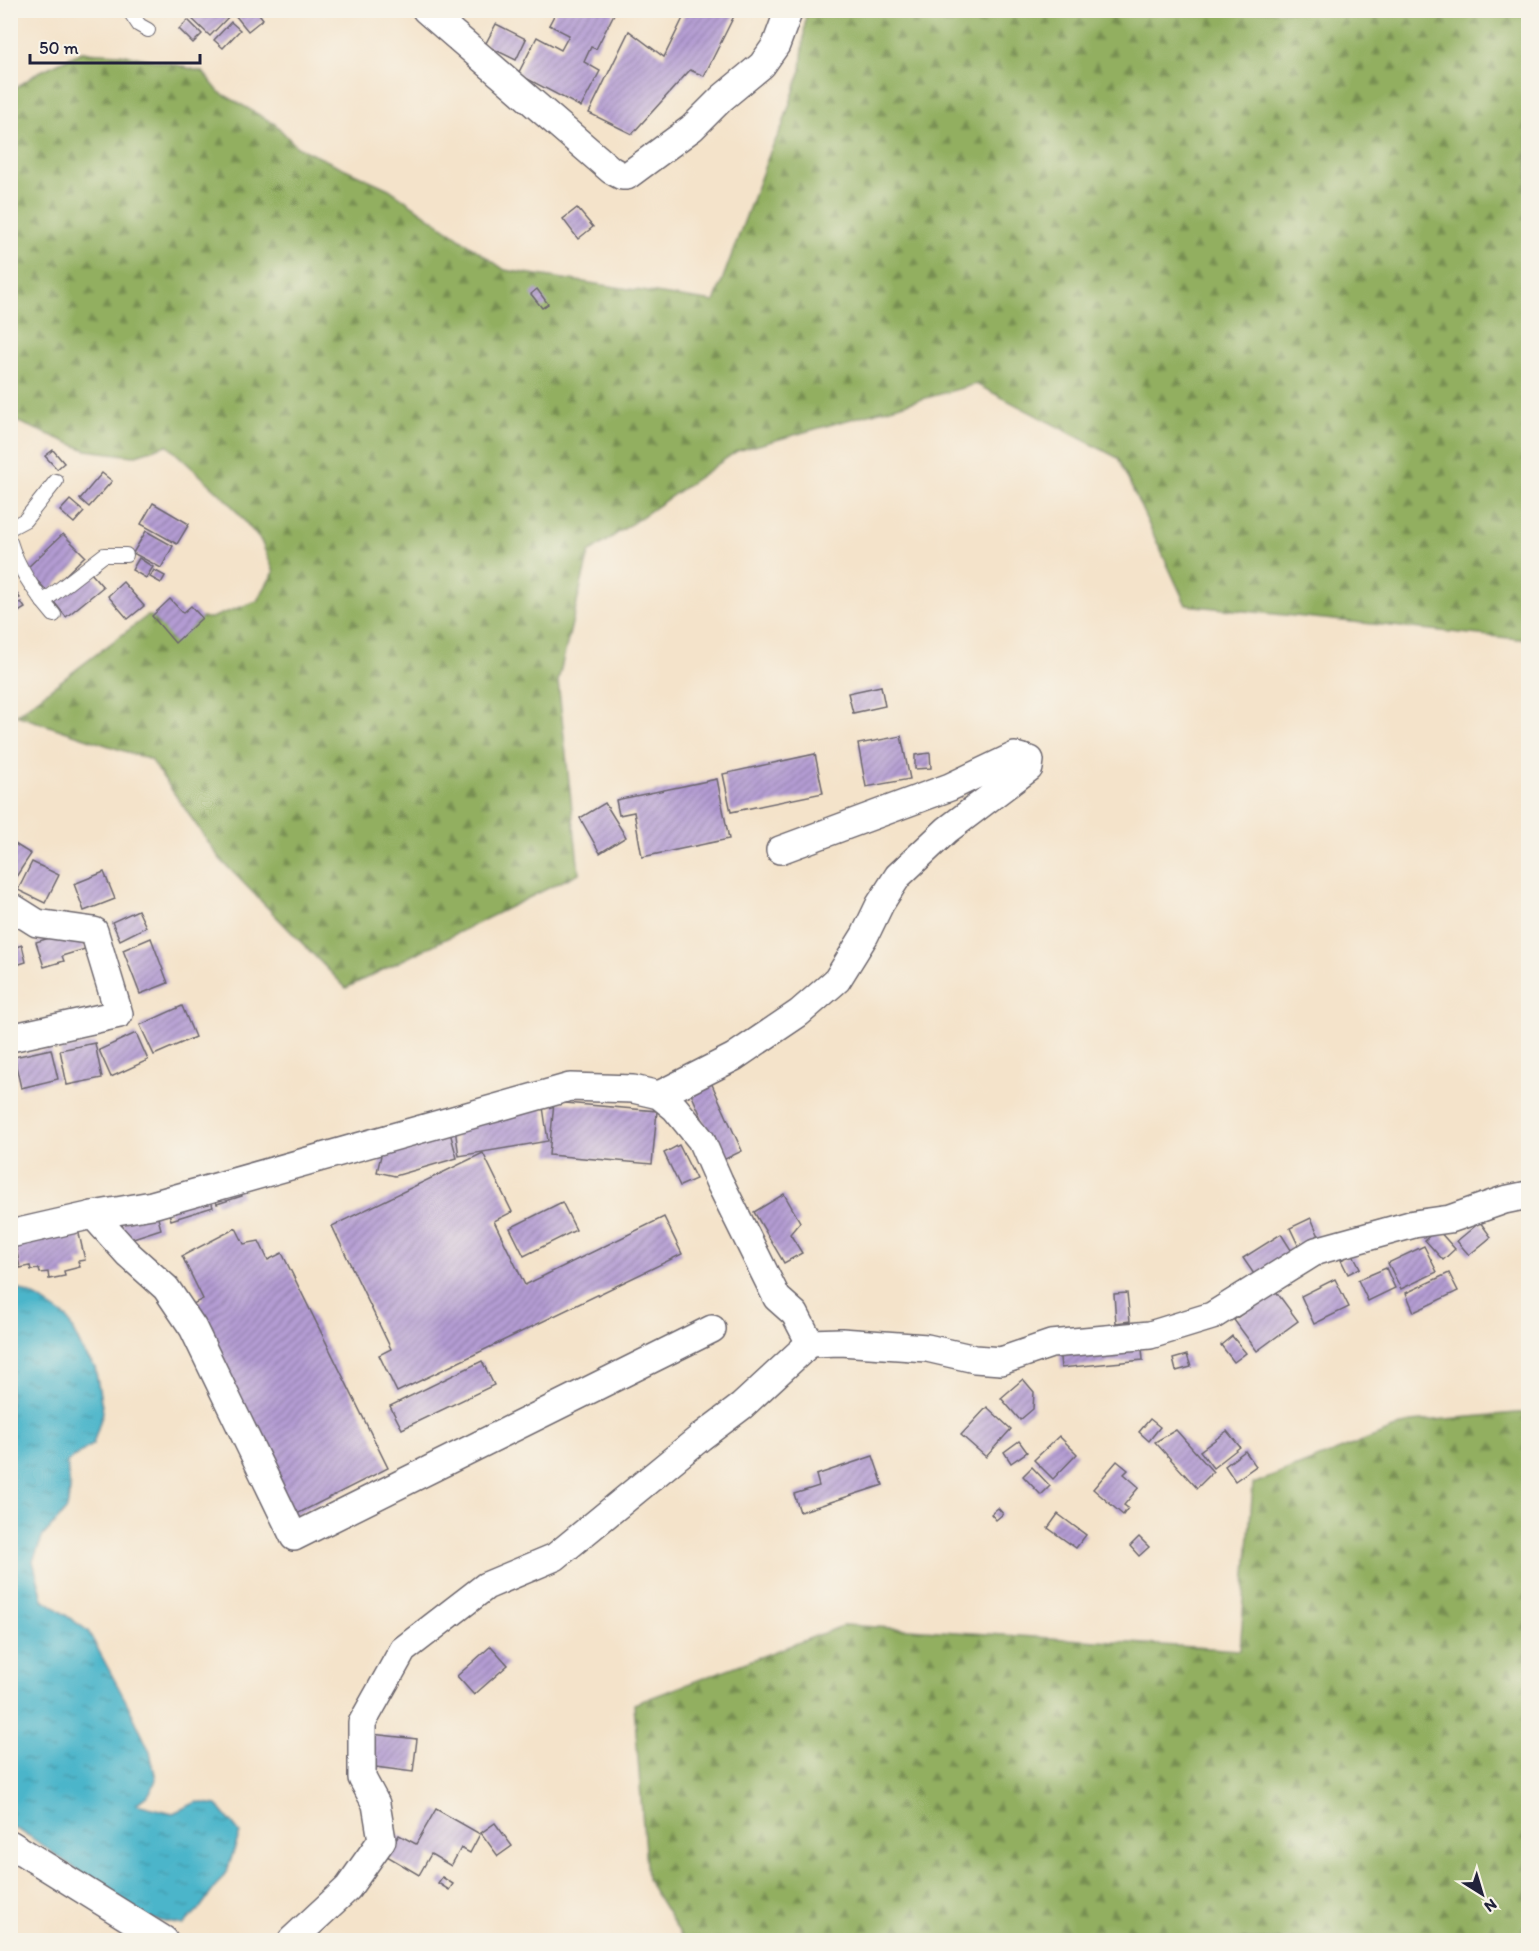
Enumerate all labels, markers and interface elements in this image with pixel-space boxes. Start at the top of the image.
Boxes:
scale bar [30,27,200,65]
text: 50 m [39,37,79,59]
north arrow [1452,1864,1512,1924]
text: N [1481,1895,1501,1916]

